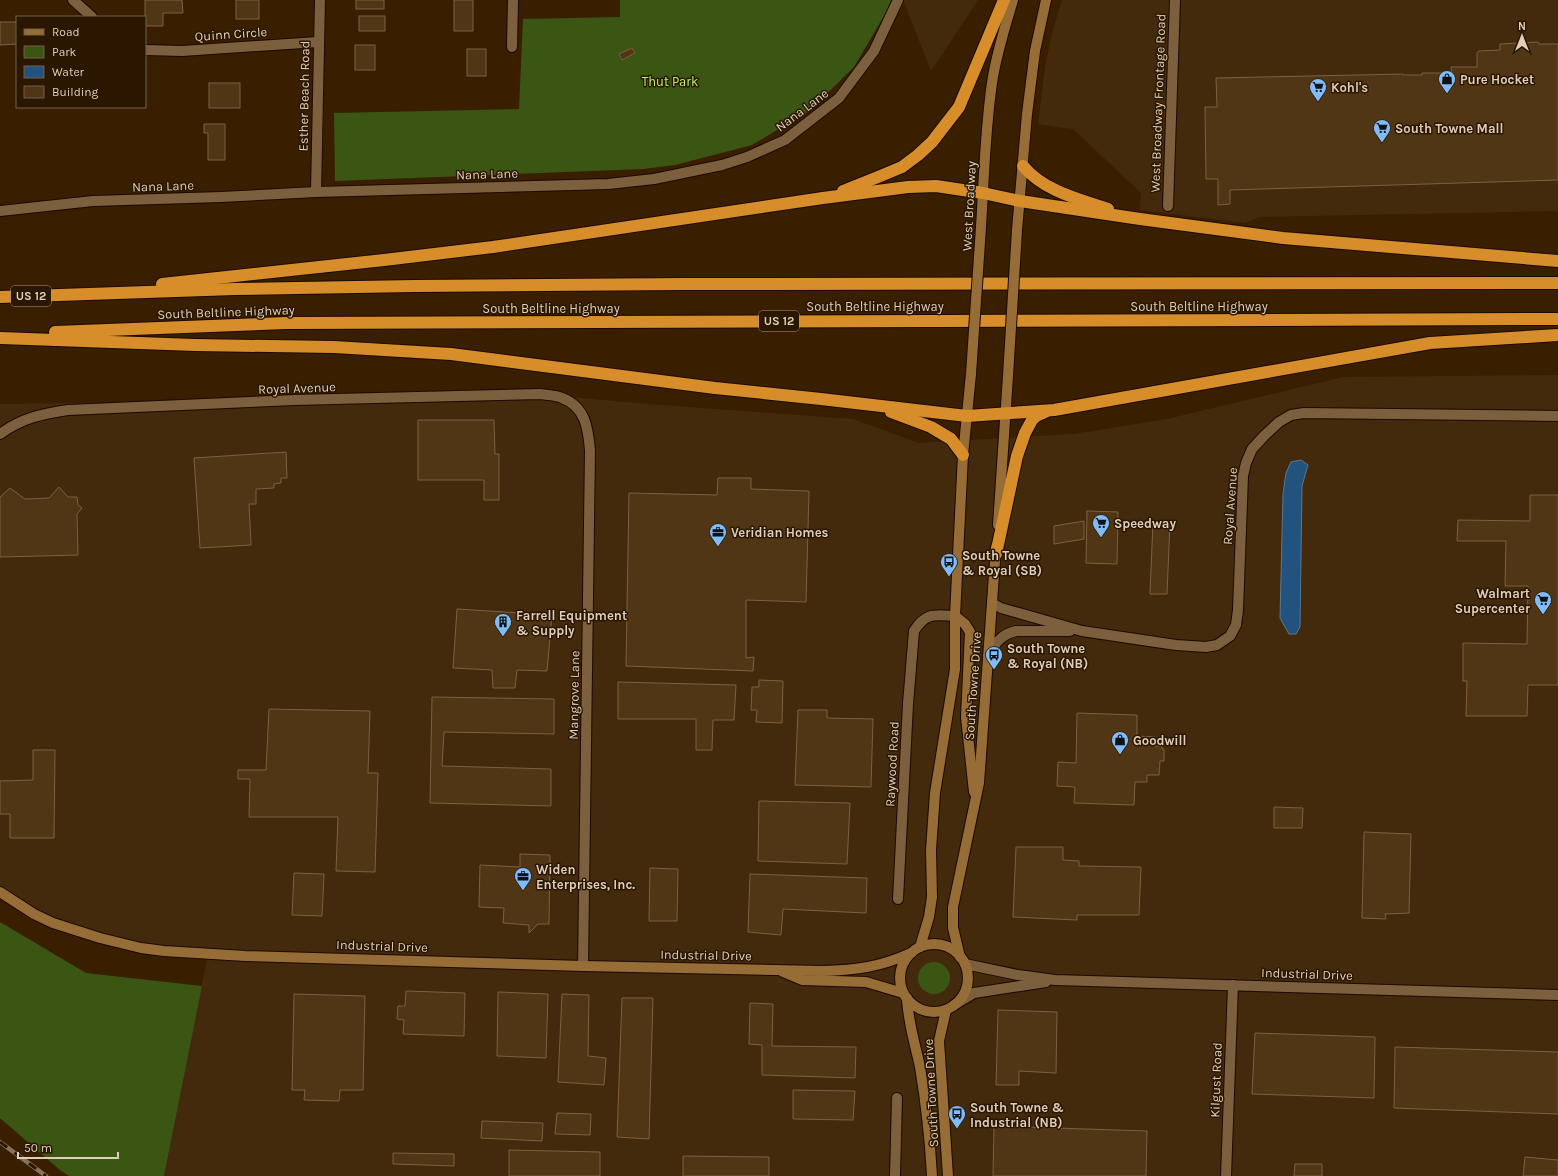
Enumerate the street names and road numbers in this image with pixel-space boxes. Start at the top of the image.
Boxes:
street label: West Broadway Frontage Road [1147,13,1169,193]
street label: Quinn Circle [194,24,268,44]
street label: Esther Beach Road [296,40,312,152]
street label: Nana Lane [773,85,831,135]
street label: West Broadway [959,161,979,251]
street label: Nana Lane [456,165,519,183]
street label: Nana Lane [132,177,195,195]
road number: US 12 [11,286,51,306]
street label: South Beltline Highway [806,299,944,314]
street label: South Beltline Highway [1130,299,1268,314]
street label: South Beltline Highway [482,301,620,316]
street label: South Beltline Highway [157,302,295,322]
road number: US 12 [759,311,799,331]
street label: Royal Avenue [258,379,336,397]
street label: Royal Avenue [1220,466,1240,545]
street label: South Towne Drive [962,631,984,741]
street label: Mangrove Lane [566,650,582,740]
street label: Raywood Road [882,721,902,807]
street label: Industrial Drive [336,937,428,955]
street label: Industrial Drive [660,947,752,963]
street label: Industrial Drive [1261,965,1353,983]
street label: South Towne Drive [921,1038,941,1148]
street label: Kilgust Road [1207,1042,1225,1118]

